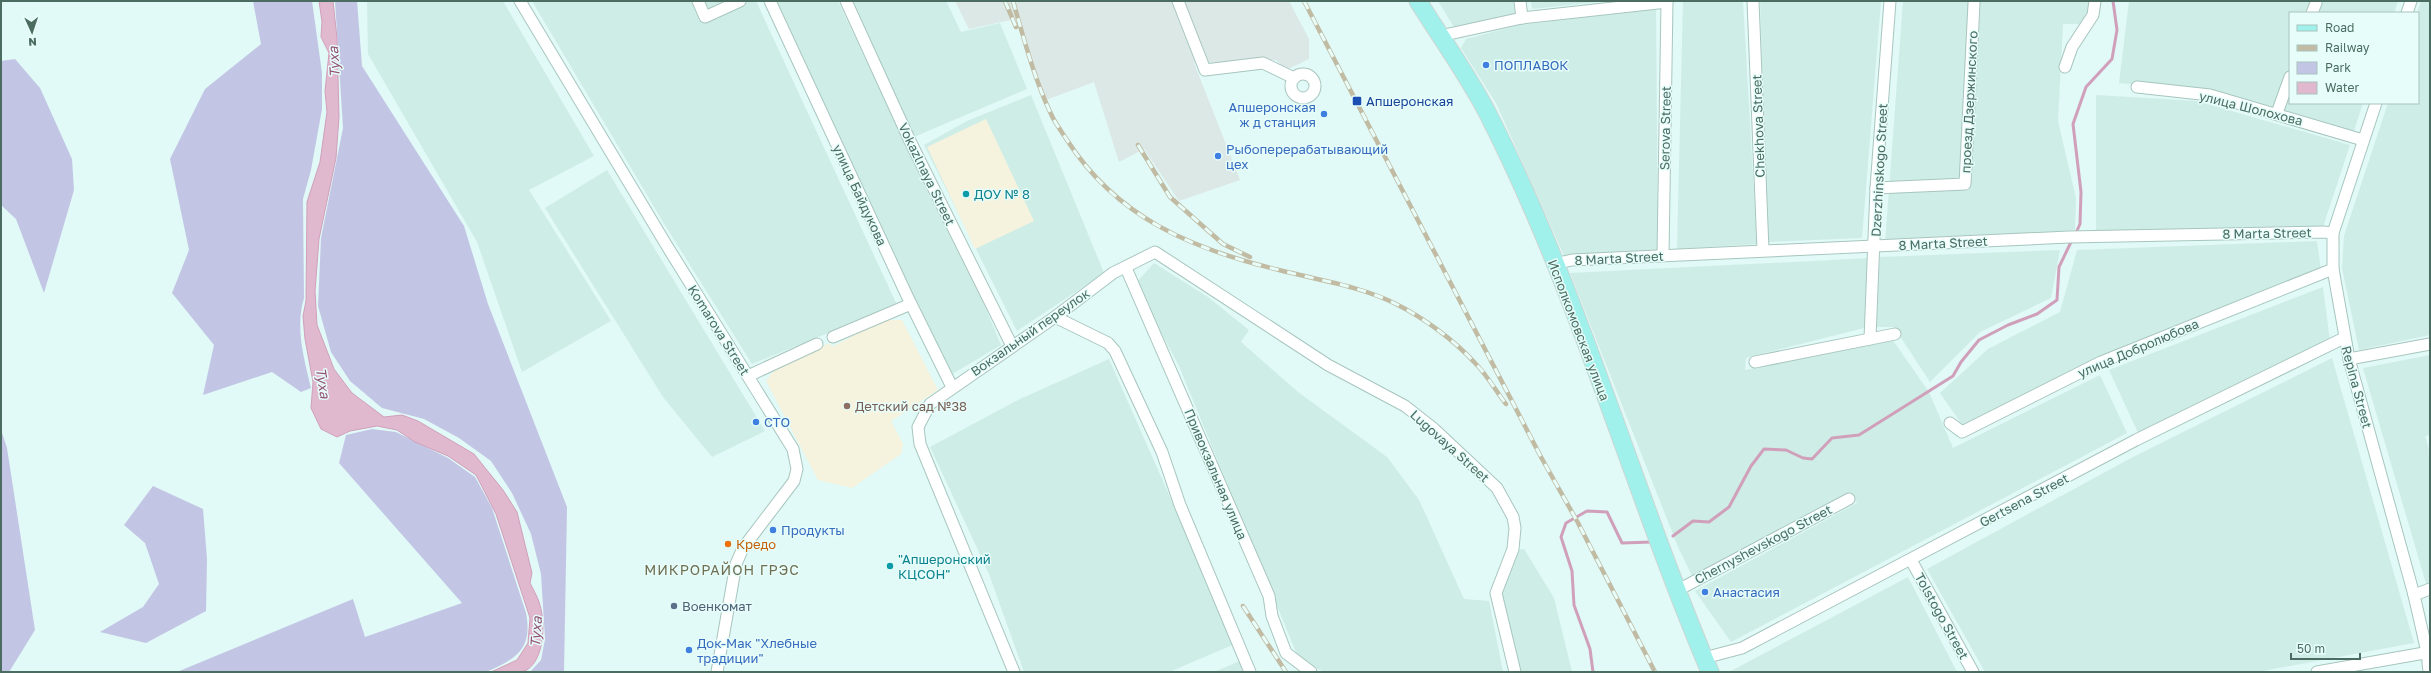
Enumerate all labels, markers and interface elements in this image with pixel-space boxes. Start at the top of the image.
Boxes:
north arrow [12,12,52,52]
legend [2289,12,2419,104]
text: Road [2325,20,2354,35]
street label: проезд Дзержинского [1957,30,1981,174]
text: N [28,36,37,49]
text: Railway [2325,40,2370,55]
water label: Туха [324,45,343,78]
place label: ПОПЛАВОК [1494,57,1568,73]
marker: ПОПЛАВОК [1481,60,1491,70]
text: Park [2325,60,2351,75]
street label: Chekhova Street [1748,74,1768,178]
text: Water [2325,80,2359,95]
street label: Serova Street [1656,86,1674,170]
street label: улица Шолохова [2198,87,2304,129]
place label: Апшеронская [1366,93,1454,109]
marker: Апшеронская [1351,95,1363,107]
place label: Апшеронская ж д станция [1229,99,1316,130]
street label: Dzerzhinskogo Street [1868,103,1890,237]
marker: Апшеронская ж д станция [1319,109,1329,119]
street label: Vokazlnaya Street [895,120,959,228]
place label: Рыбоперерабатывающий цех [1226,141,1388,172]
street label: улица Байдукова [830,142,890,248]
marker: Рыбоперерабатывающий цех [1213,151,1223,161]
place label: ДОУ № 8 [974,186,1030,202]
marker: ДОУ № 8 [961,189,971,199]
street label: 8 Marta Street [2222,224,2312,242]
street label: 8 Marta Street [1898,233,1988,253]
street label: 8 Marta Street [1574,248,1664,268]
street label: Исполкомовская улица [1545,257,1613,403]
street label: Komarova Street [685,282,753,378]
street label: Вокзальный переулок [967,285,1093,379]
street label: улица Добролюбова [2075,315,2201,381]
street label: Repina Street [2338,344,2376,430]
water label: Туха [313,366,334,401]
place label: Детский сад №38 [855,398,967,414]
marker: Детский сад №38 [842,401,852,411]
street label: Привокзальная улица [1181,406,1251,542]
street label: Lugovaya Street [1407,406,1493,486]
place label: СТО [764,414,790,430]
marker: СТО [751,417,761,427]
street label: Gertsena Street [1977,470,2071,530]
street label: Chernyshevskogo Street [1692,501,1834,587]
place label: Продукты [781,522,845,538]
marker: Продукты [768,525,778,535]
place label: Кредо [736,536,776,552]
marker: Кредо [723,539,733,549]
place label: "Апшеронский КЦСОН" [898,551,991,582]
district label: МИКРОРАЙОН ГРЭС [644,561,800,578]
marker: "Апшеронский КЦСОН" [885,561,895,571]
street label: Tolstogo Street [1912,570,1972,662]
place label: Анастасия [1713,584,1780,600]
marker: Анастасия [1700,587,1710,597]
place label: Военкомат [682,598,753,614]
marker: Военкомат [669,601,679,611]
water label: Туха [526,615,545,648]
place label: Док-Мак "Хлебные традиции" [697,635,817,666]
scale bar [2291,635,2360,661]
text: 50 m [2297,641,2325,656]
marker: Док-Мак "Хлебные традиции" [684,645,694,655]

